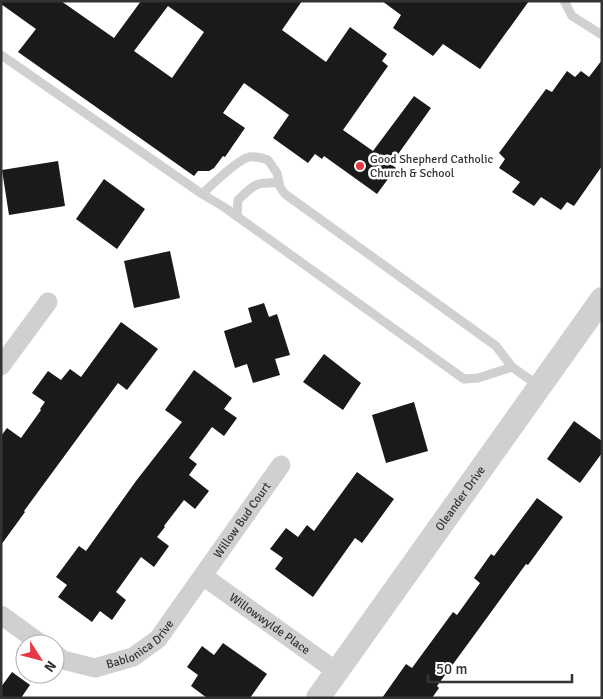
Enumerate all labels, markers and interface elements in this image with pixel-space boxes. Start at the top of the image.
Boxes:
place label: Good Shepherd Catholic Church & School [370,152,493,181]
marker: Good Shepherd Catholic Church & School [354,160,366,172]
street label: Oleander Drive [432,463,489,534]
street label: Willow Bud Court [211,480,274,561]
street label: Willowwylde Place [226,590,313,658]
street label: Bablonica Drive [104,617,177,672]
north arrow [15,634,65,684]
scale bar [428,652,572,684]
text: N [40,657,60,675]
text: 50 m [436,660,467,678]

